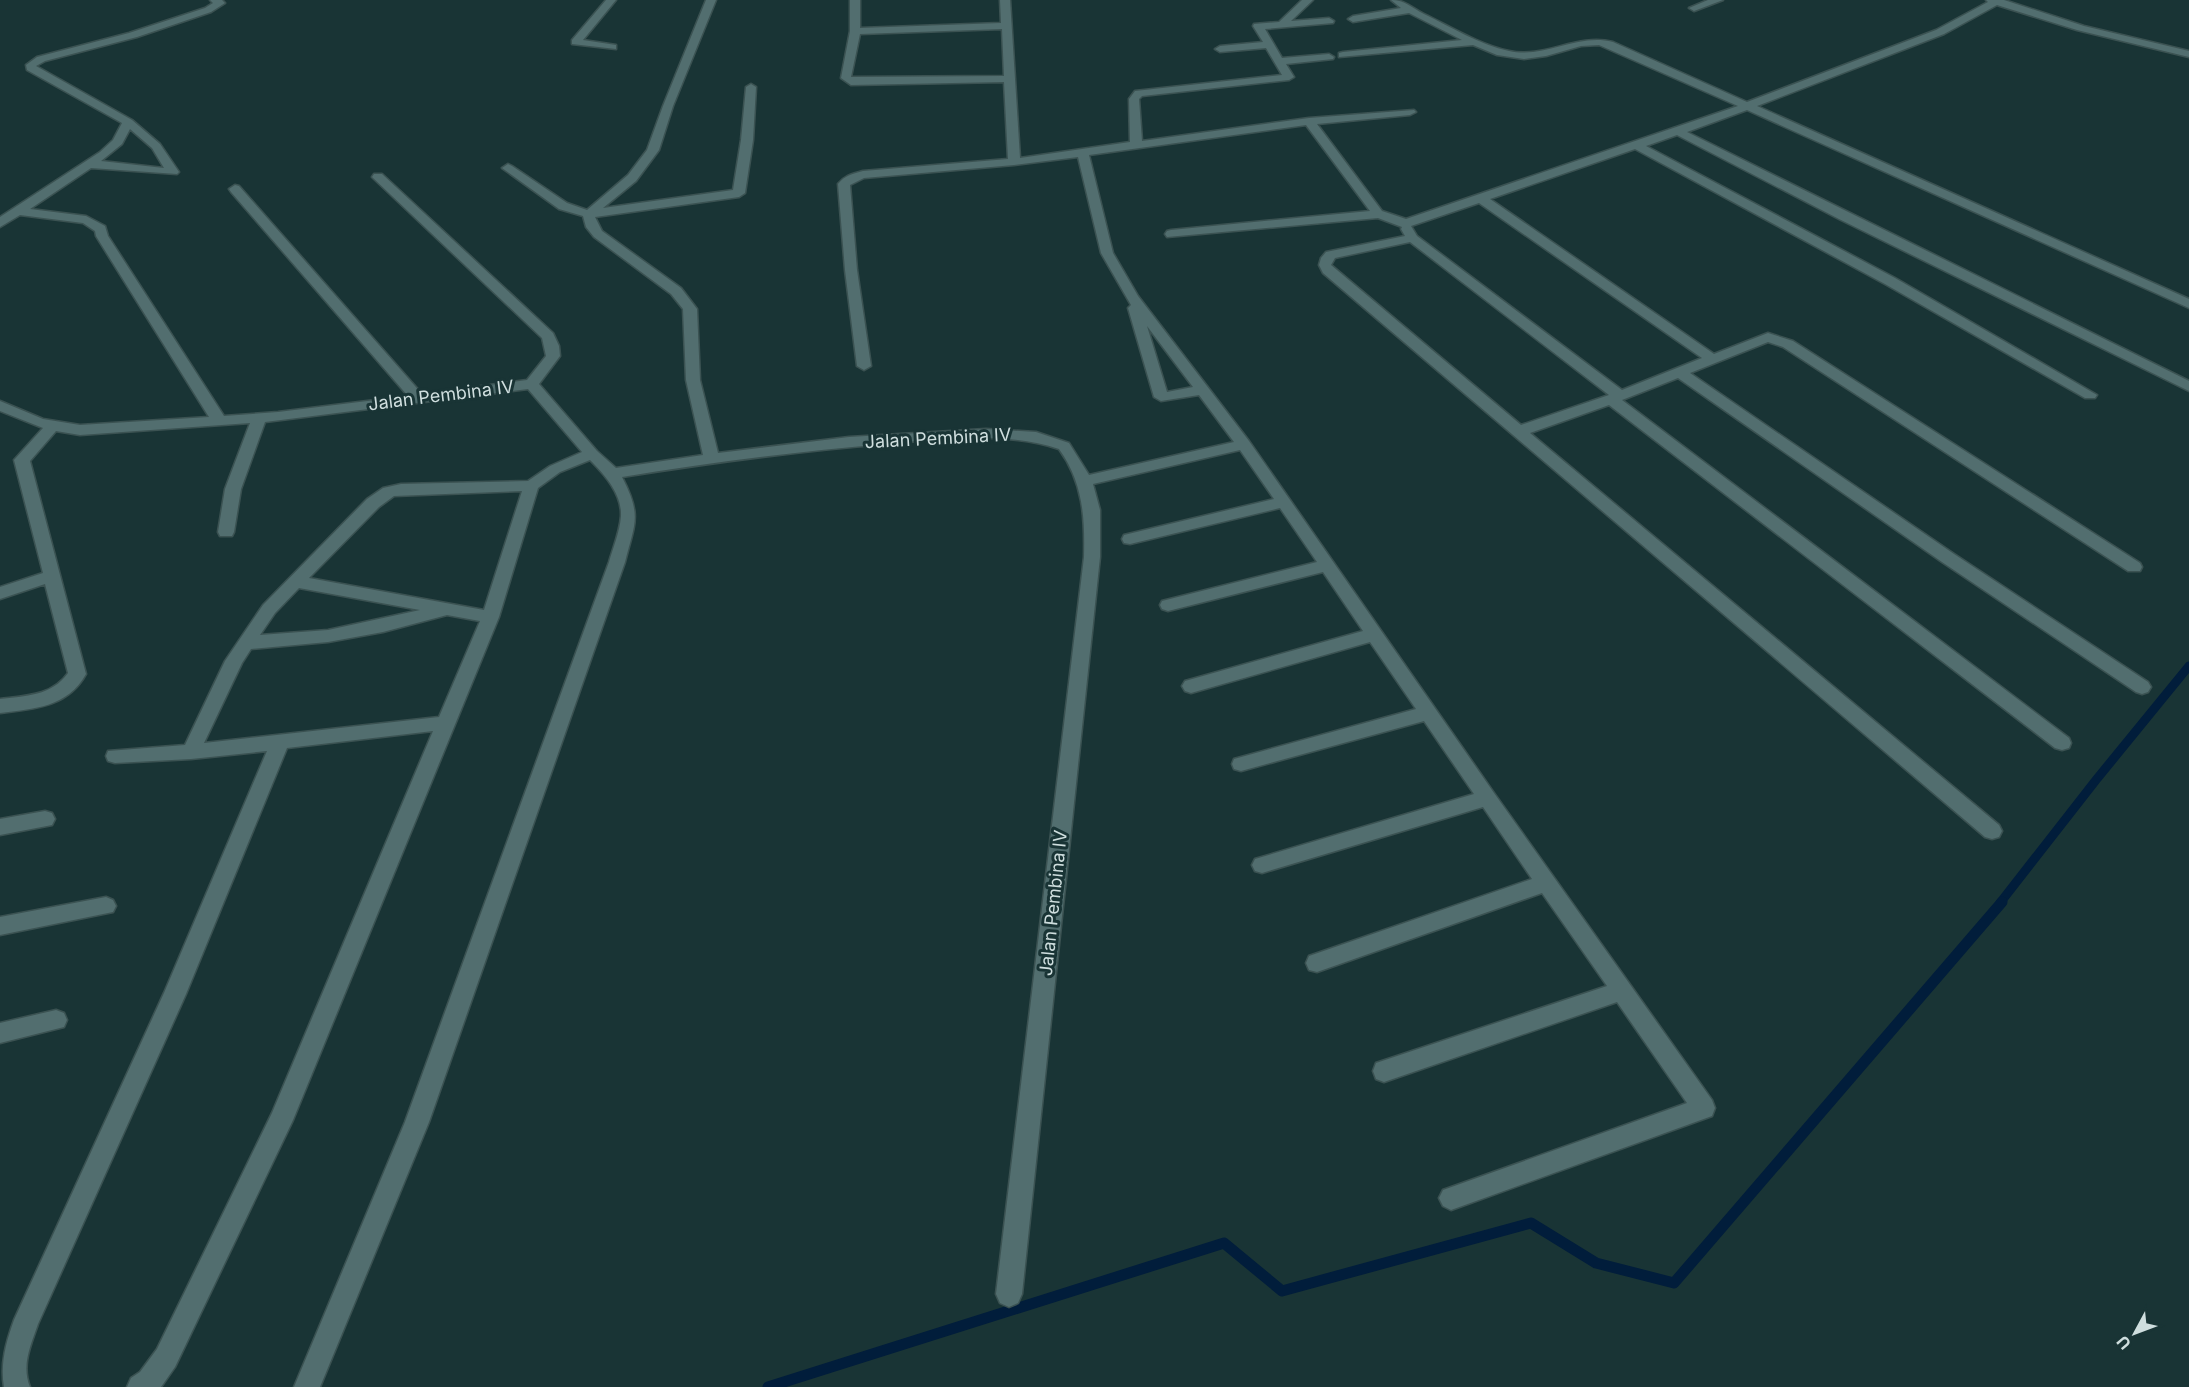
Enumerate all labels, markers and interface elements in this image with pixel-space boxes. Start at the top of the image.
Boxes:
street label: Jalan Pembina IV [367,376,515,414]
street label: Jalan Pembina IV [864,424,1012,452]
street label: Jalan Pembina IV [1035,829,1071,977]
north arrow [2105,1303,2165,1363]
text: U [2112,1332,2135,1354]

